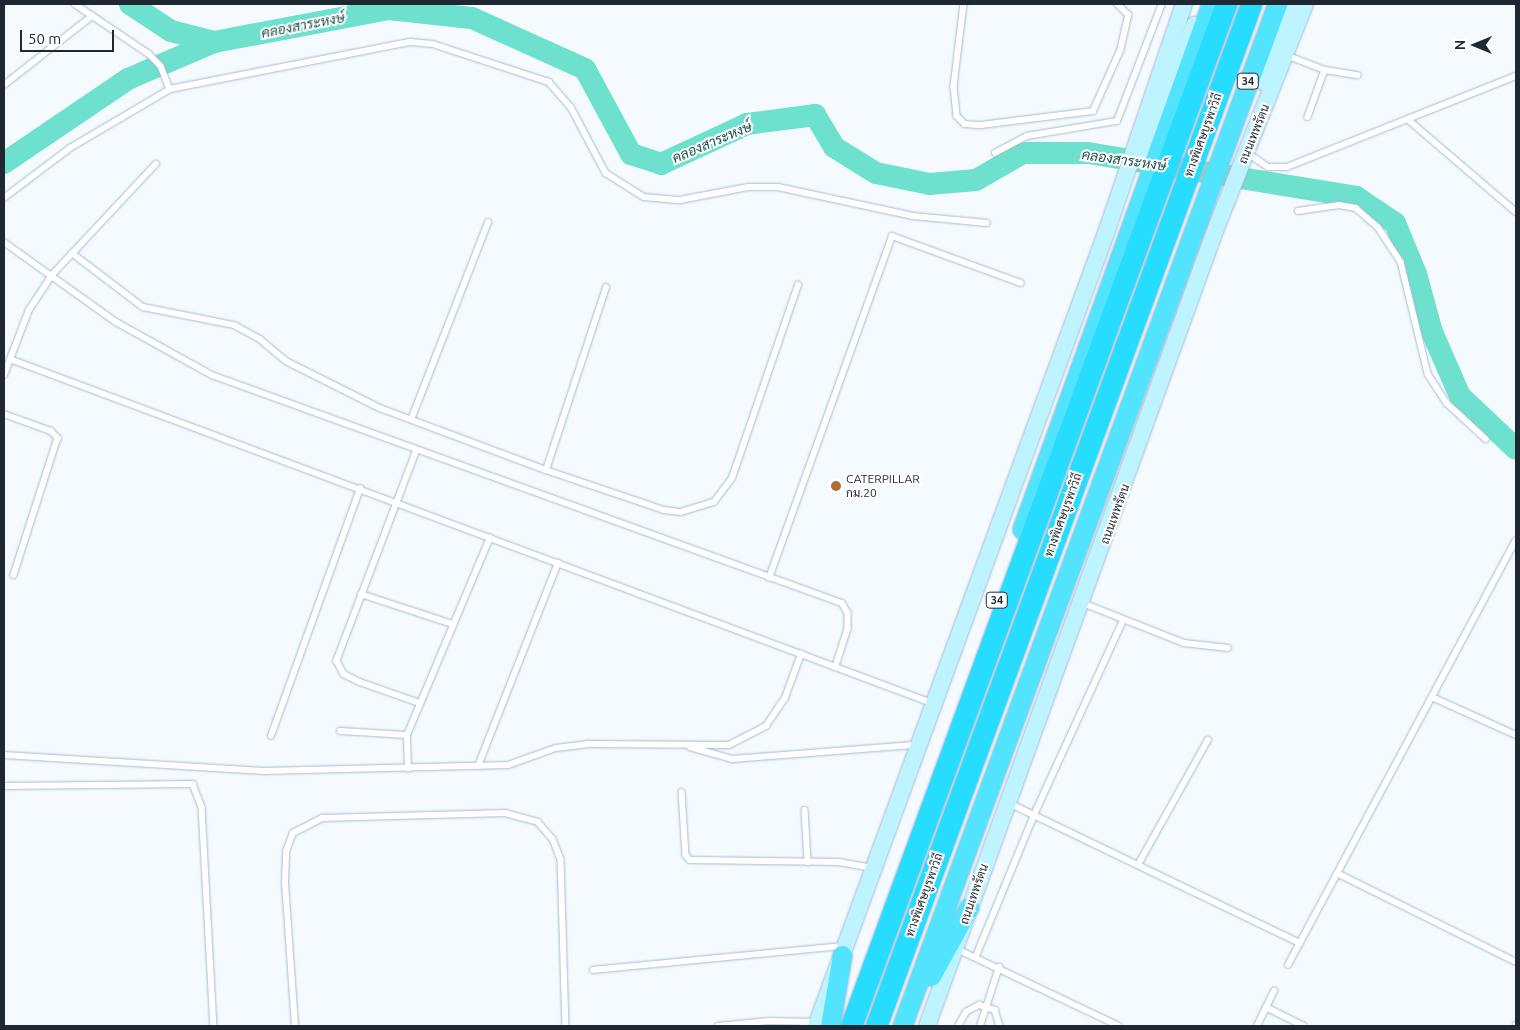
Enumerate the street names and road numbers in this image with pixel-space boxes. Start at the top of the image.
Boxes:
road number: 34 [1237,72,1259,90]
street label: ทางพิเศษบูรพาวิถี [1181,91,1225,179]
street label: ถนนเทพรัตน [1235,102,1273,166]
street label: ทางพิเศษบูรพาวิถี [1041,471,1085,559]
street label: ถนนเทพรัตน [1097,482,1133,546]
road number: 34 [986,592,1008,608]
street label: ทางพิเศษบูรพาวิถี [902,851,946,939]
street label: ถนนเทพรัตน [957,862,991,926]

